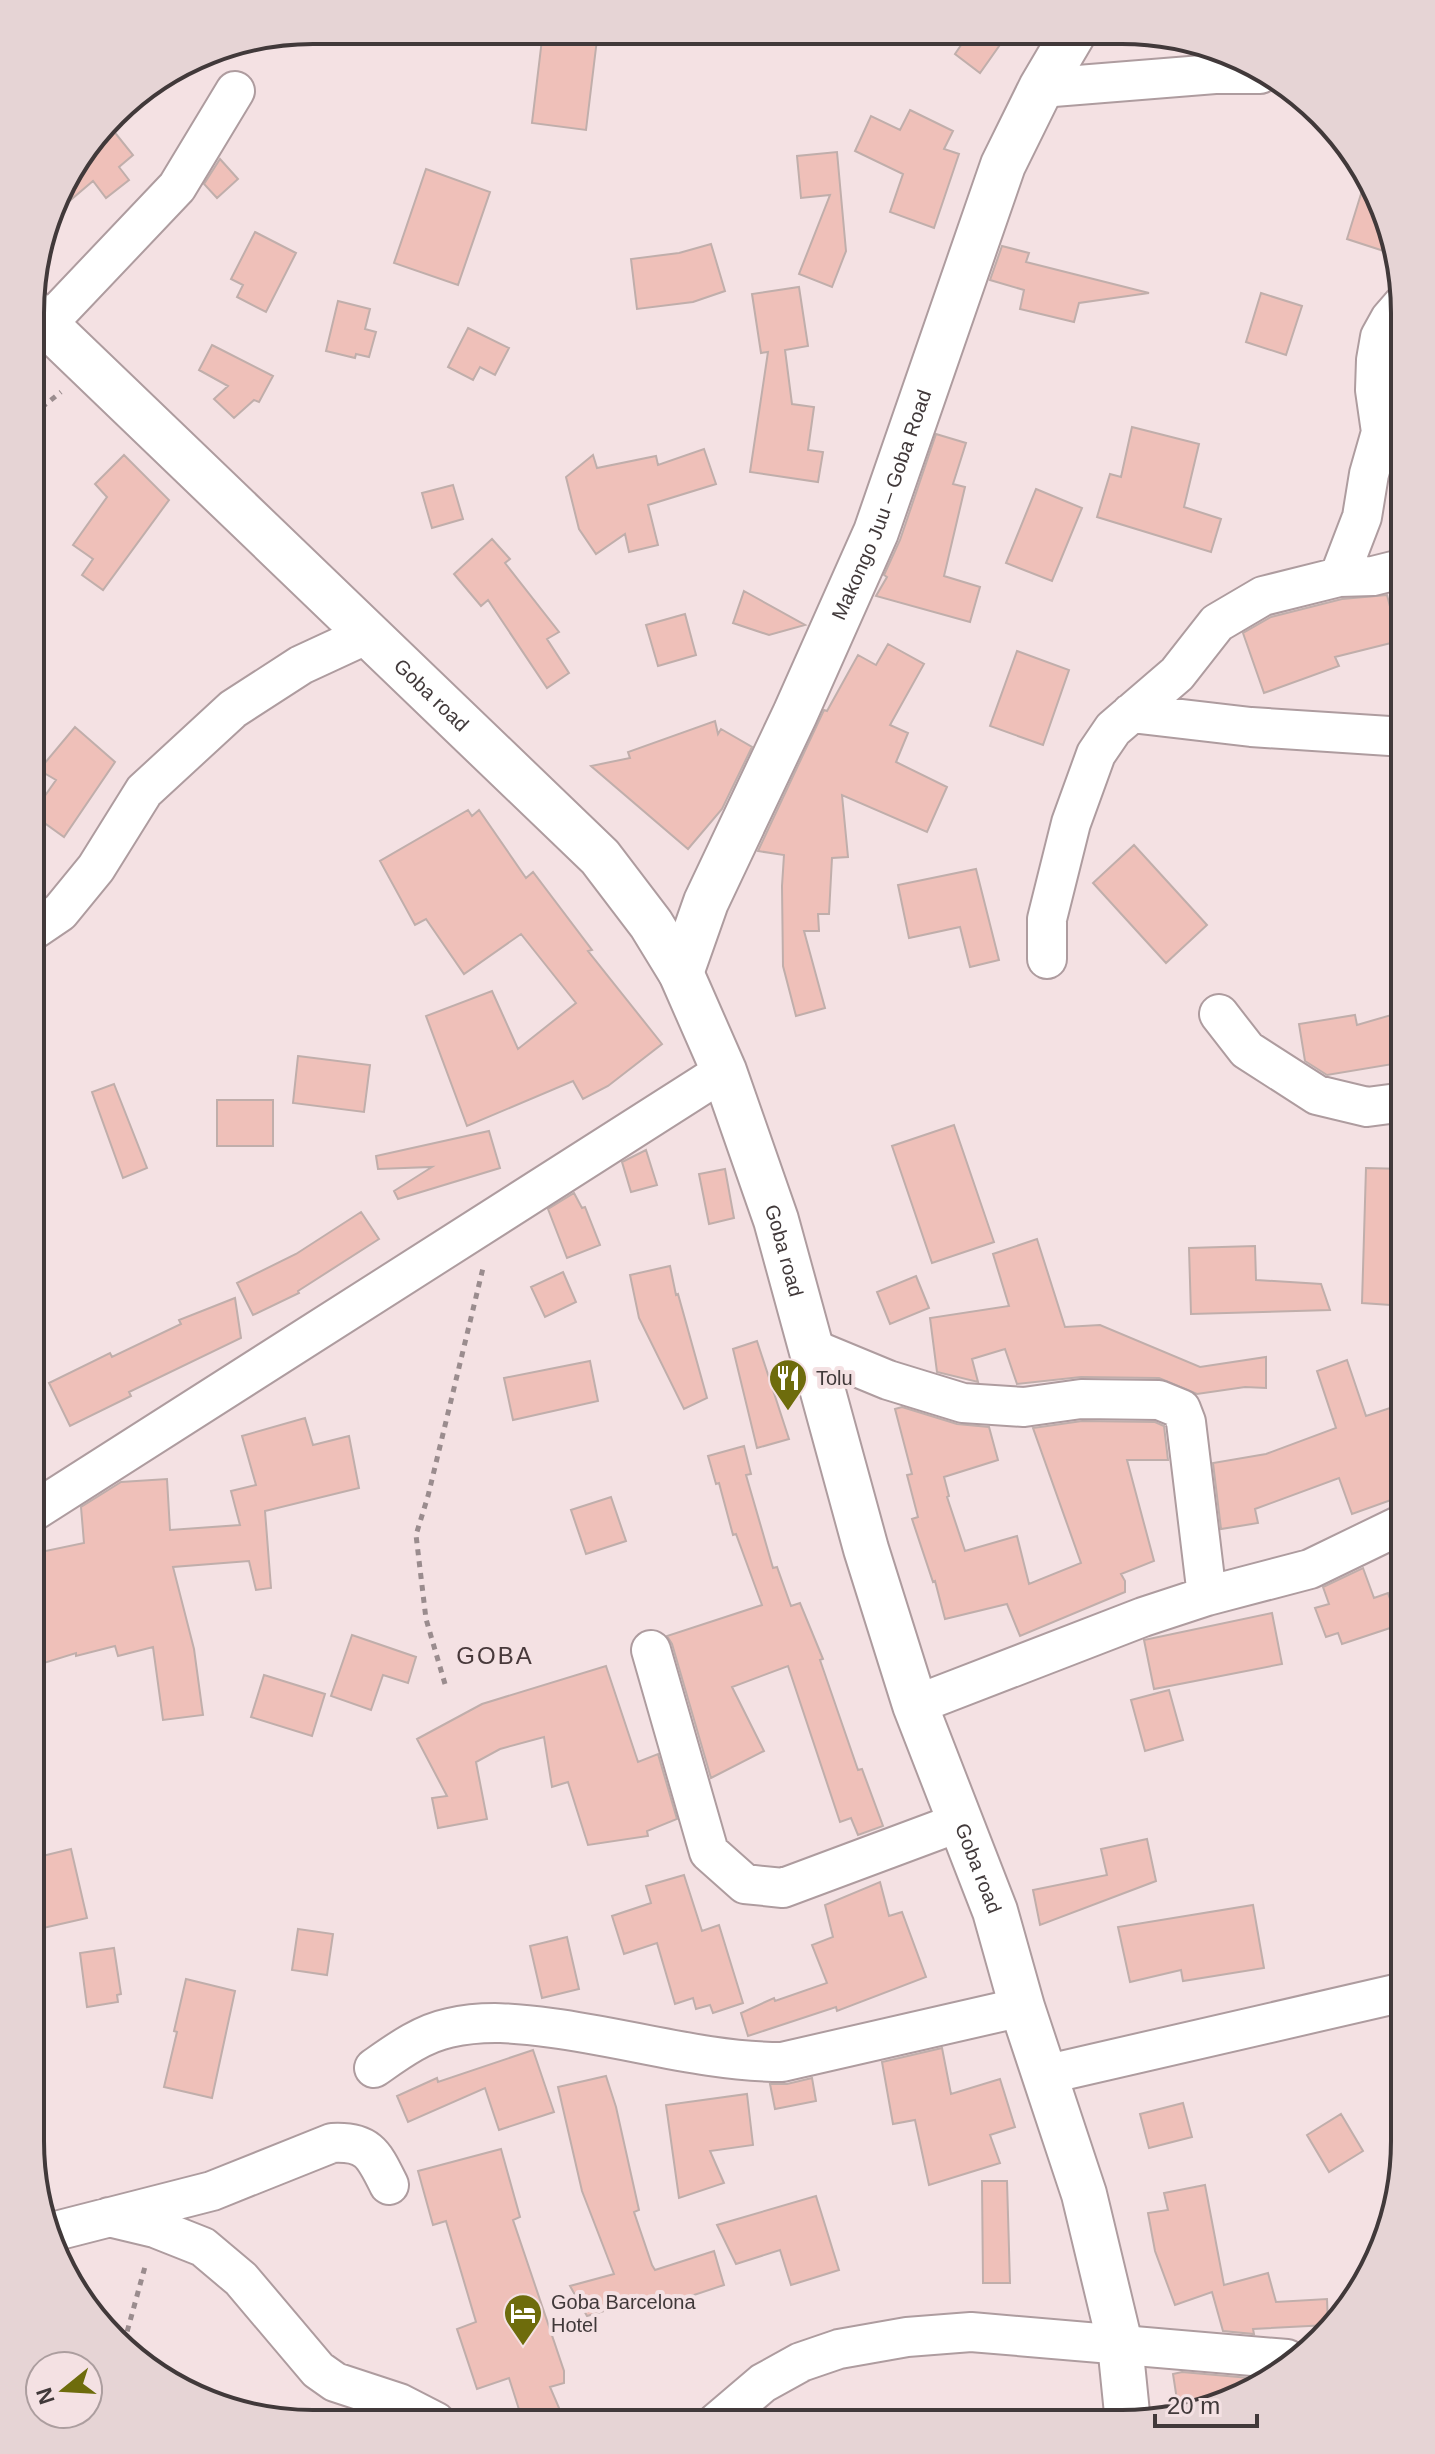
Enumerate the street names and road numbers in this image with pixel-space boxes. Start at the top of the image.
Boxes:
street label: Makongo Juu – Goba Road [827,387,935,623]
street label: Goba road [390,654,473,736]
street label: Goba road [760,1202,807,1299]
street label: Goba road [951,1820,1006,1916]

